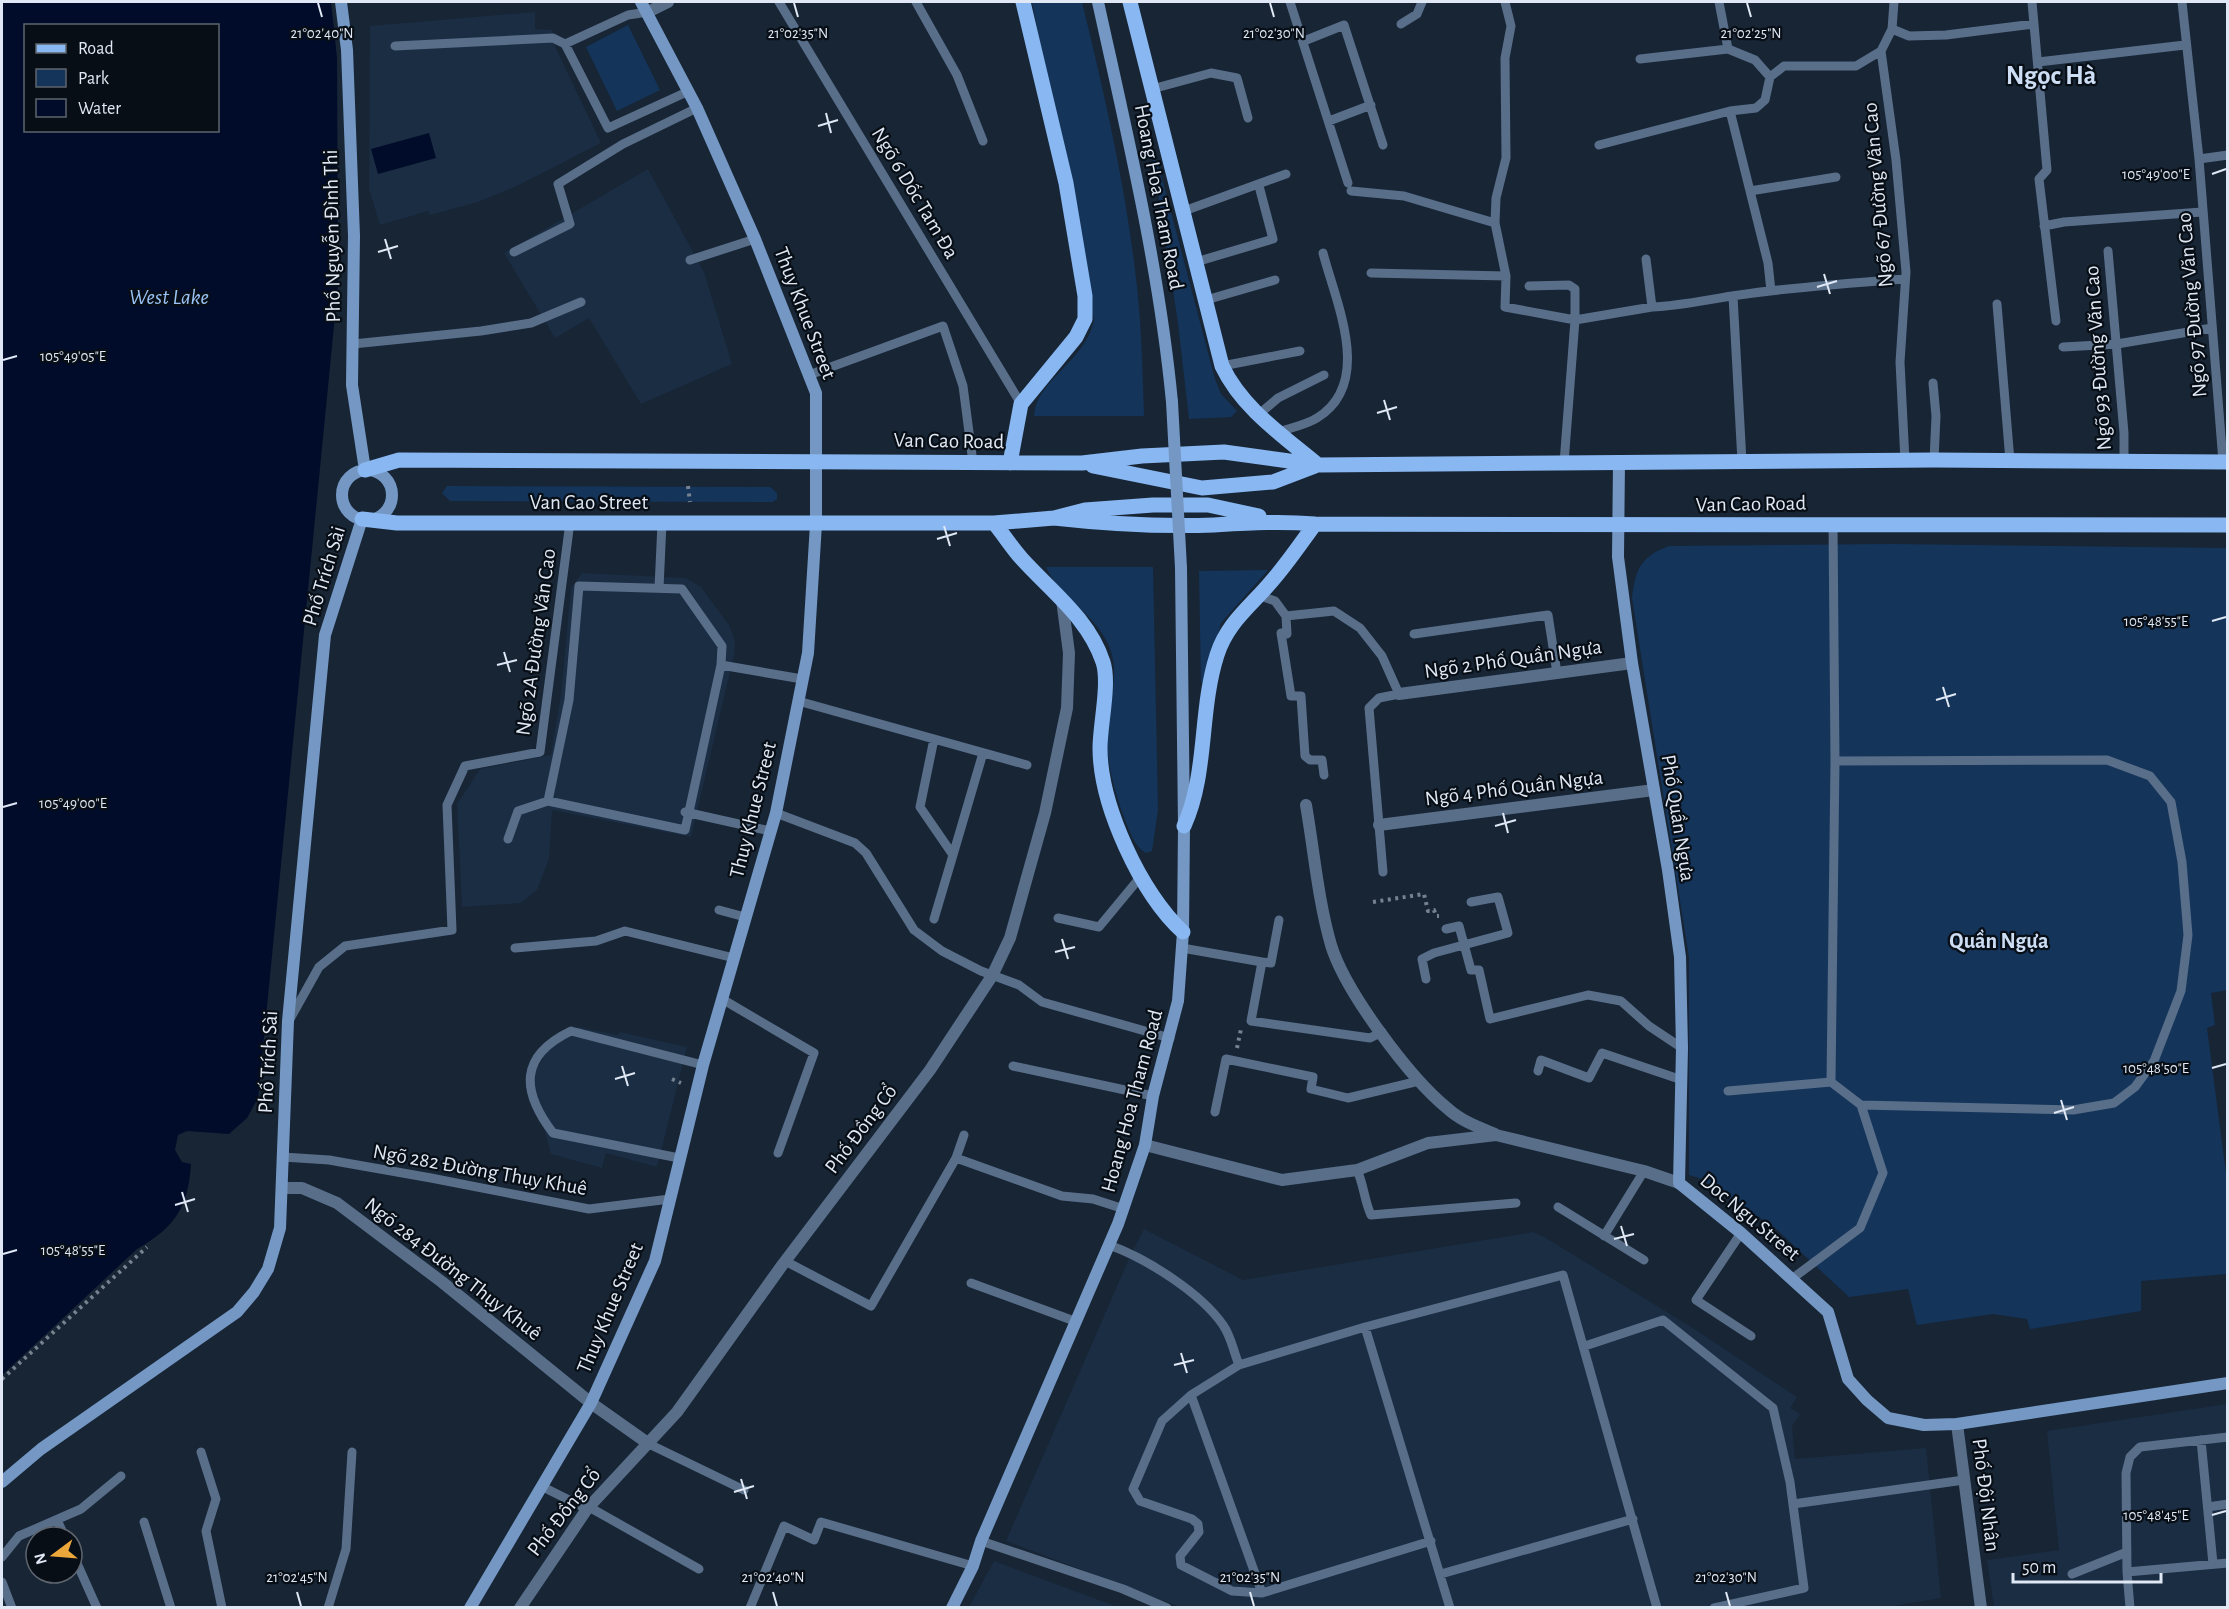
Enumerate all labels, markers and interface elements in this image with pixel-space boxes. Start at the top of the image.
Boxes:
legend [24,24,219,132]
text: 21°02'40"N [290,26,354,41]
text: 21°02'35"N [768,26,828,41]
text: 21°02'30"N [1243,26,1305,41]
text: 21°02'25"N [1720,26,1782,41]
text: Road [78,40,114,58]
district label: Ngọc Hà [2006,62,2096,89]
text: Park [78,70,110,88]
text: Water [78,100,121,118]
street label: Ngõ 67 Đường Văn Cao [1859,102,1897,288]
street label: Hoang Hoa Tham Road [1131,103,1187,291]
street label: Ngõ 6 Dốc Tam Đa [868,124,963,263]
street label: Phố Nguyễn Đình Thi [319,149,344,323]
text: 105°49'00"E [2122,167,2190,182]
street label: Ngõ 97 Đường Văn Cao [2173,212,2211,398]
street label: Thuy Khue Street [770,244,840,382]
street label: Ngõ 93 Đường Văn Cao [2081,265,2115,451]
water label: West Lake [129,286,209,308]
text: 105°49'05"E [40,349,106,364]
street label: Van Cao Road [893,430,1005,452]
street label: Van Cao Street [530,492,648,513]
street label: Van Cao Road [1695,493,1807,515]
street label: Phố Trích Sài [299,524,349,628]
street label: Ngõ 2A Đường Văn Cao [512,547,560,737]
text: 105°48'55"E [2124,614,2188,629]
street label: Ngõ 2 Phố Quần Ngựa [1423,636,1603,682]
street label: Thuy Khue Street [726,739,780,880]
street label: Phố Quần Ngựa [1658,753,1698,883]
street label: Ngõ 4 Phố Quần Ngựa [1424,767,1605,809]
text: 105°49'00"E [39,796,107,811]
district label: Quần Ngựa [1949,929,2049,953]
street label: Hoang Hoa Tham Road [1097,1007,1167,1195]
street label: Phố Trích Sài [255,1010,281,1114]
text: 105°48'50"E [2123,1061,2189,1076]
street label: Phố Đồng Cổ [820,1080,901,1177]
street label: Ngõ 282 Đường Thụy Khuê [371,1141,589,1199]
street label: Doc Ngu Street [1696,1169,1804,1265]
street label: Ngõ 284 Đường Thụy Khuê [361,1194,545,1344]
street label: Thuy Khue Street [573,1239,647,1376]
text: 105°48'55"E [41,1243,105,1258]
street label: Phố Đội Nhân [1969,1437,2003,1553]
street label: Phố Đồng Cổ [523,1464,605,1560]
text: 105°48'45"E [2123,1508,2189,1523]
north arrow [24,1525,84,1585]
scale bar [2013,1546,2162,1584]
text: N [31,1551,50,1566]
text: 50 m [2022,1559,2056,1577]
text: 21°02'45"N [266,1570,328,1585]
text: 21°02'40"N [741,1570,805,1585]
text: 21°02'35"N [1220,1570,1280,1585]
text: 21°02'30"N [1695,1570,1757,1585]

